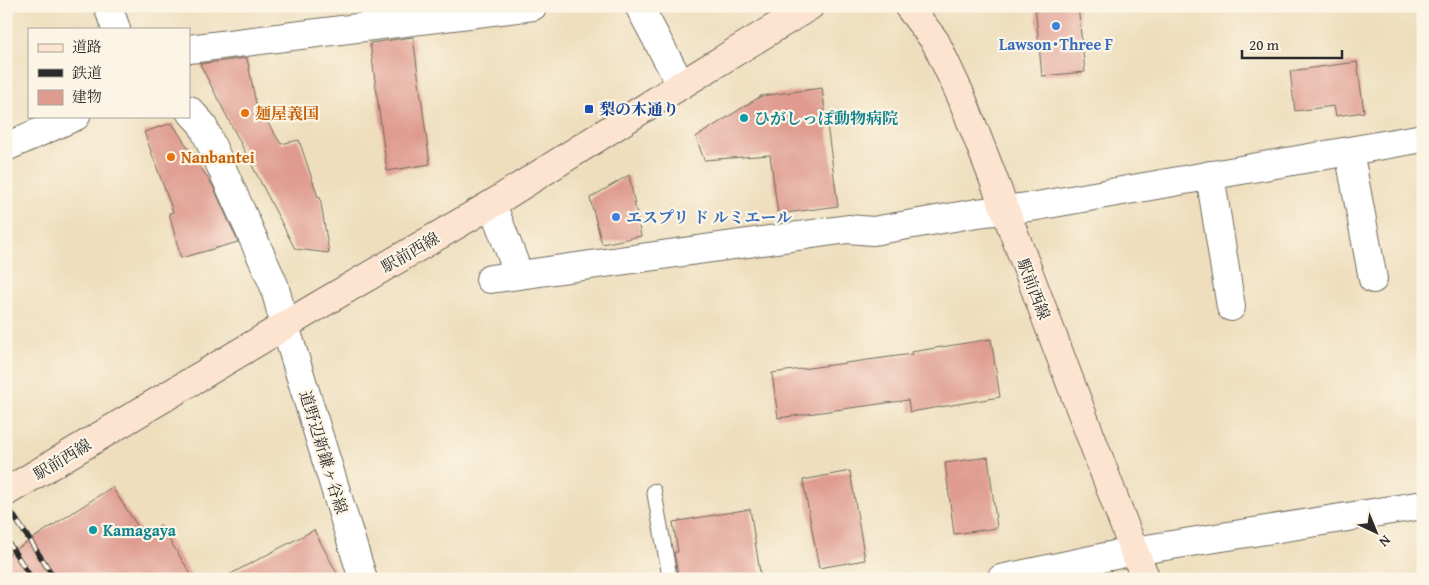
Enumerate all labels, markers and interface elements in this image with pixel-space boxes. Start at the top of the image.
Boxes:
marker: Lawson･Three F [1050,20,1062,32]
legend [28,28,190,118]
scale bar [1242,28,1342,60]
place label: Lawson･Three F [999,32,1113,56]
text: 20 m [1249,34,1280,55]
text: 道路 [72,36,102,57]
text: 鉄道 [72,62,102,83]
text: 建物 [72,86,102,107]
place label: 梨の木通り [599,97,679,121]
place label: 麺屋義国 [255,101,319,125]
marker: 梨の木通り [583,103,595,115]
place label: ひがしっぽ動物病院 [754,106,898,130]
marker: 麺屋義国 [239,107,251,119]
marker: ひがしっぽ動物病院 [738,112,750,124]
place label: Nanbantei [181,145,255,169]
marker: Nanbantei [165,151,177,163]
place label: エスプリ ド ルミエール [626,205,792,229]
marker: エスプリ ド ルミエール [610,211,622,223]
street label: 駅前西線 [376,226,444,278]
street label: 駅前西線 [1011,255,1057,323]
street label: 道野辺新鎌ヶ谷線 [294,387,354,517]
street label: 駅前西線 [28,432,96,486]
north arrow [1352,508,1402,558]
place label: Kamagaya [103,518,177,542]
marker: Kamagaya [87,524,99,536]
text: N [1374,531,1395,552]

